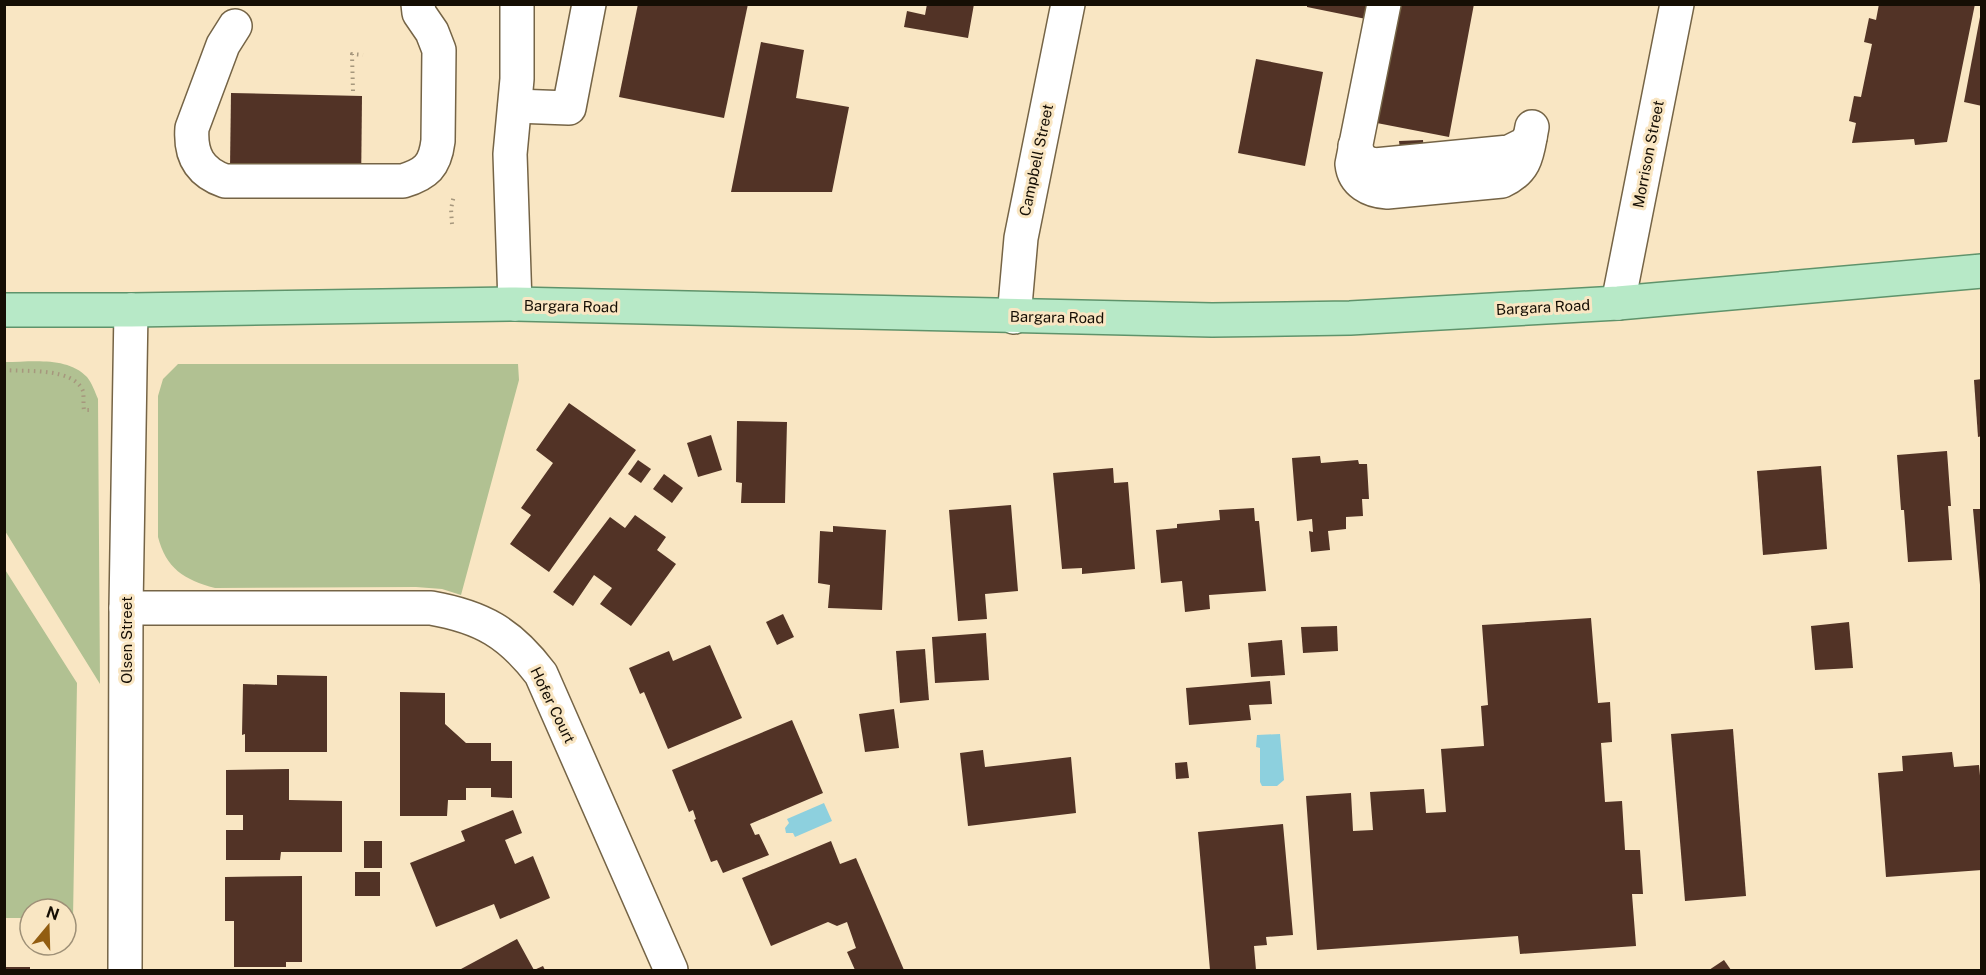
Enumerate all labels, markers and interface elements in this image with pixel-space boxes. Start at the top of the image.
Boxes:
street label: Morrison Street [1629,99,1667,209]
street label: Campbell Street [1016,102,1056,218]
street label: Bargara Road [1495,296,1591,318]
street label: Bargara Road [524,297,618,315]
street label: Bargara Road [1010,308,1104,326]
street label: Olsen Street [118,596,135,684]
street label: Hofer Court [527,664,579,746]
north arrow [18,897,78,957]
text: N [44,902,62,924]

